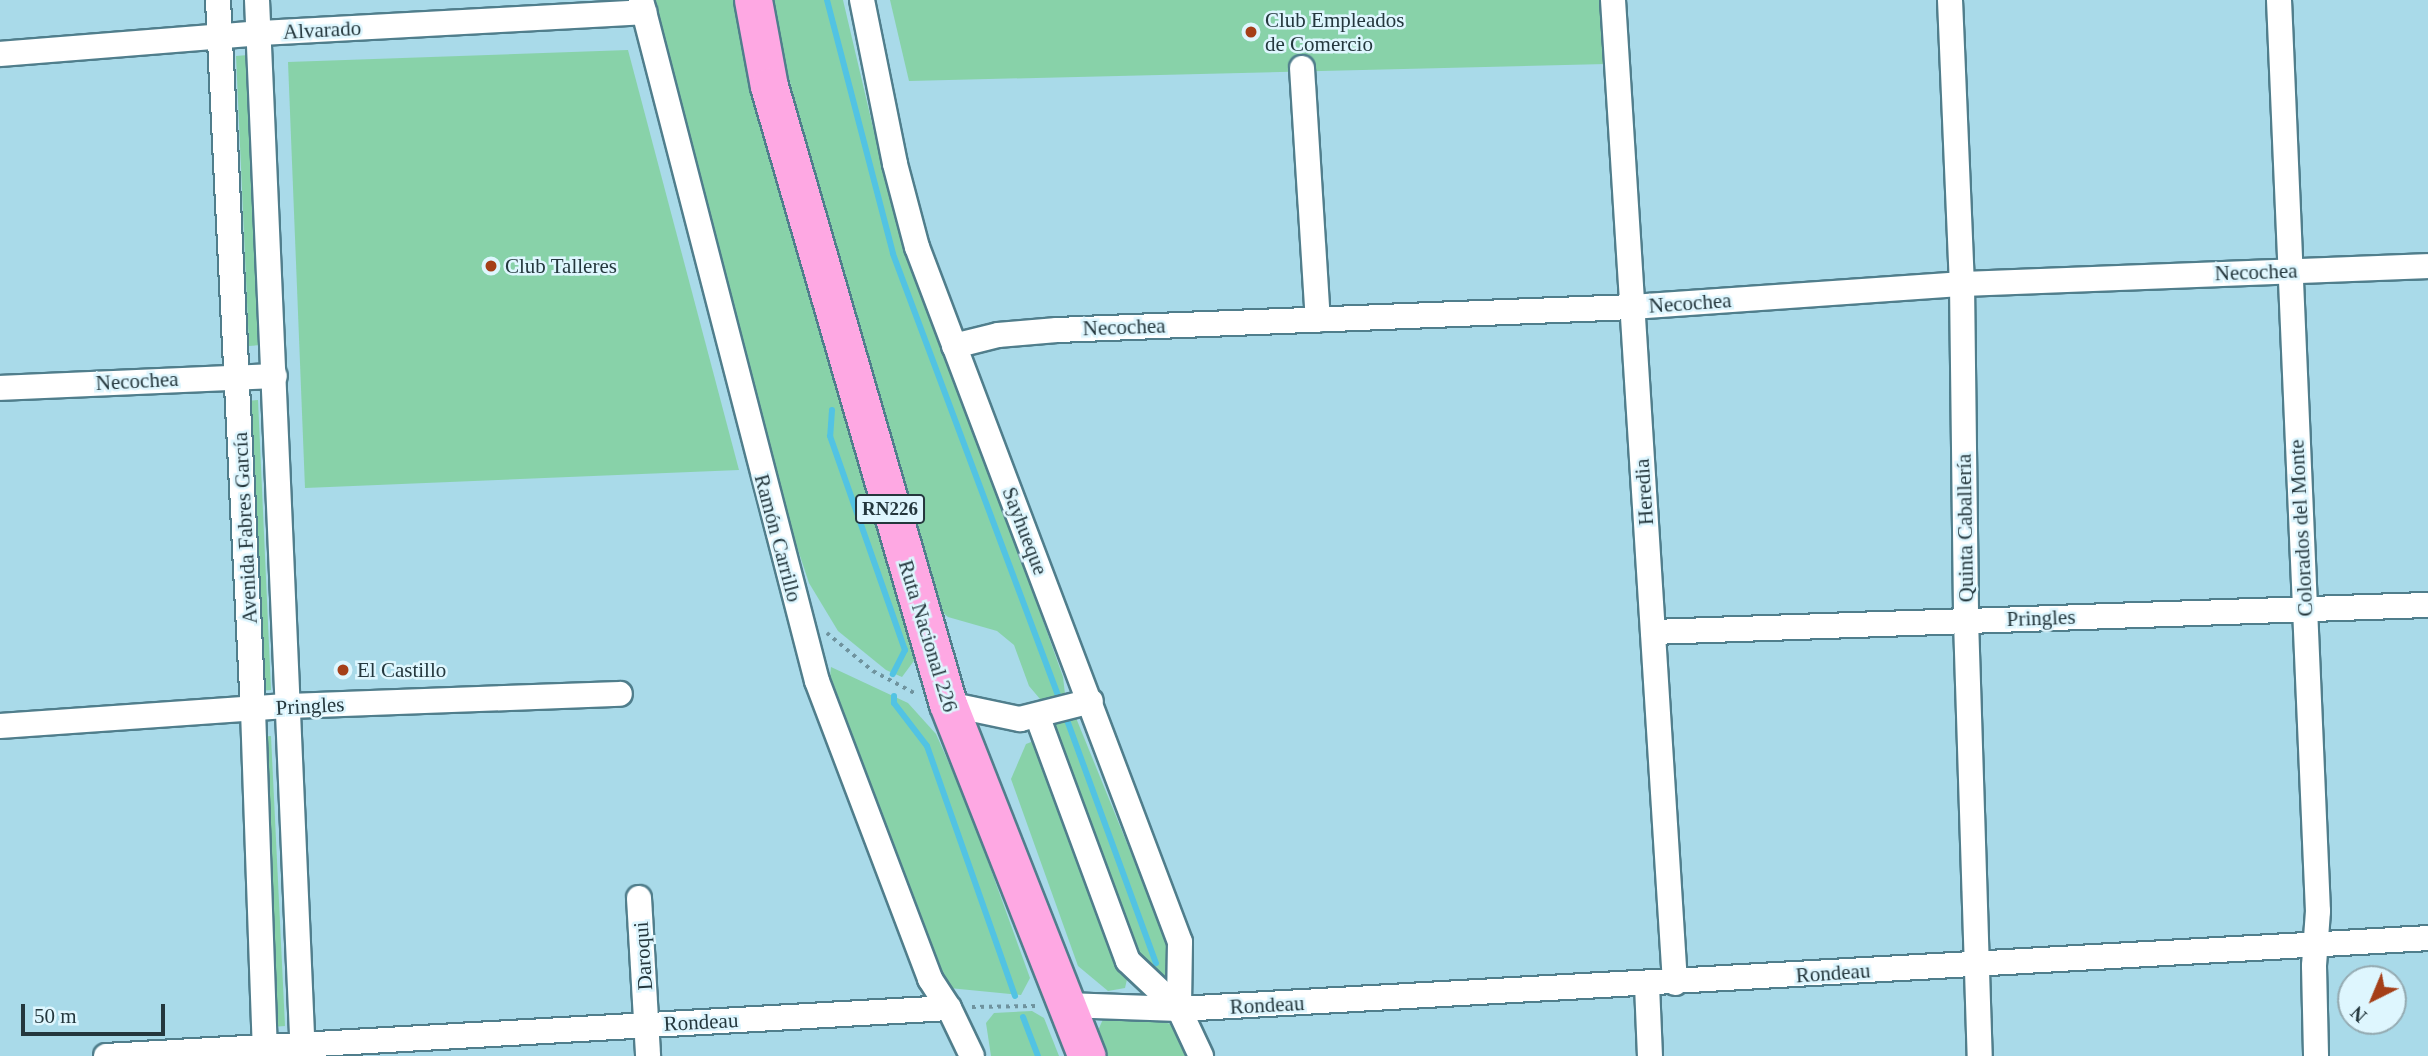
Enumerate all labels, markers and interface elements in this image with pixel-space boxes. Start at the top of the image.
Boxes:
place label: Club Empleados de Comercio [1265,7,1404,57]
street label: Alvarado [282,15,362,45]
marker: Club Empleados de Comercio [1243,24,1259,40]
place label: Club Talleres [505,253,617,279]
marker: Club Talleres [483,258,499,274]
street label: Necochea [2214,258,2298,286]
street label: Necochea [1648,288,1732,318]
street label: Necochea [1082,313,1166,341]
street label: Necochea [95,366,179,396]
street label: Avenida Fabres García [227,431,263,625]
street label: Colorados del Monte [2284,439,2318,617]
street label: Quinta Caballería [1951,453,1979,603]
street label: Heredia [1629,458,1659,526]
street label: Ramón Carrillo [749,471,807,605]
street label: Sayhueque [997,483,1053,579]
road number: RN226 [855,494,925,524]
street label: Ruta Nacional 226 [893,557,963,715]
street label: Pringles [2006,604,2076,632]
place label: El Castillo [357,657,446,683]
marker: El Castillo [335,662,351,678]
street label: Pringles [275,692,345,720]
street label: Daroqui [628,921,658,991]
street label: Rondeau [1795,958,1871,988]
north arrow [2337,965,2407,1035]
scale bar [24,990,168,1034]
street label: Rondeau [1229,990,1305,1020]
text: N [2347,1002,2371,1027]
text: 50 m [34,1004,77,1028]
street label: Rondeau [663,1007,739,1037]

